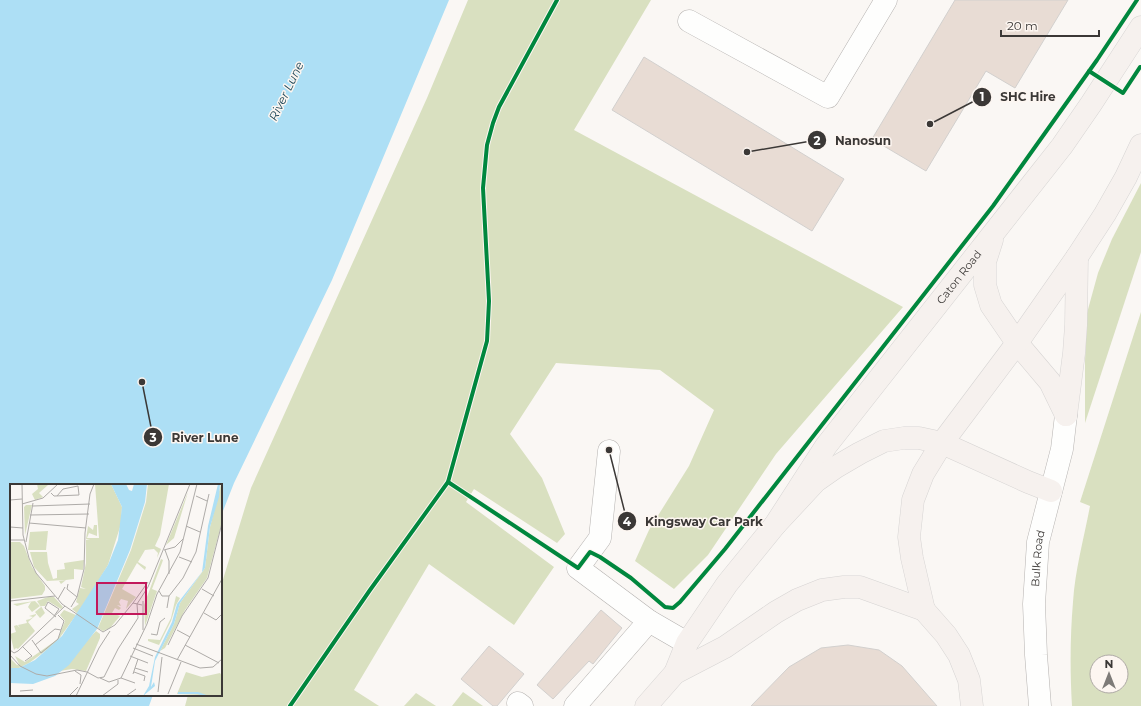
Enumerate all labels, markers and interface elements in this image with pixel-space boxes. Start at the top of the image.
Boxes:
scale bar [1001,12,1099,38]
text: 20 m [1007,18,1038,33]
water label: River Lune [265,59,307,123]
callout: SHC Hire [972,85,1064,109]
text: 1 [980,89,984,104]
text: SHC Hire [1000,89,1056,104]
callout: Nanosun [807,128,899,152]
text: 2 [813,133,821,148]
text: Nanosun [835,133,891,148]
street label: Caton Road [933,247,984,307]
callout: River Lune [143,425,246,449]
text: 3 [148,430,157,445]
text: River Lune [172,430,239,445]
inset map [10,484,222,696]
callout: Kingsway Car Park [617,509,771,533]
text: 4 [623,514,632,529]
text: Kingsway Car Park [645,514,763,529]
street label: Bulk Road [1028,528,1048,587]
north arrow [1089,654,1129,694]
text: N [1105,657,1113,671]

